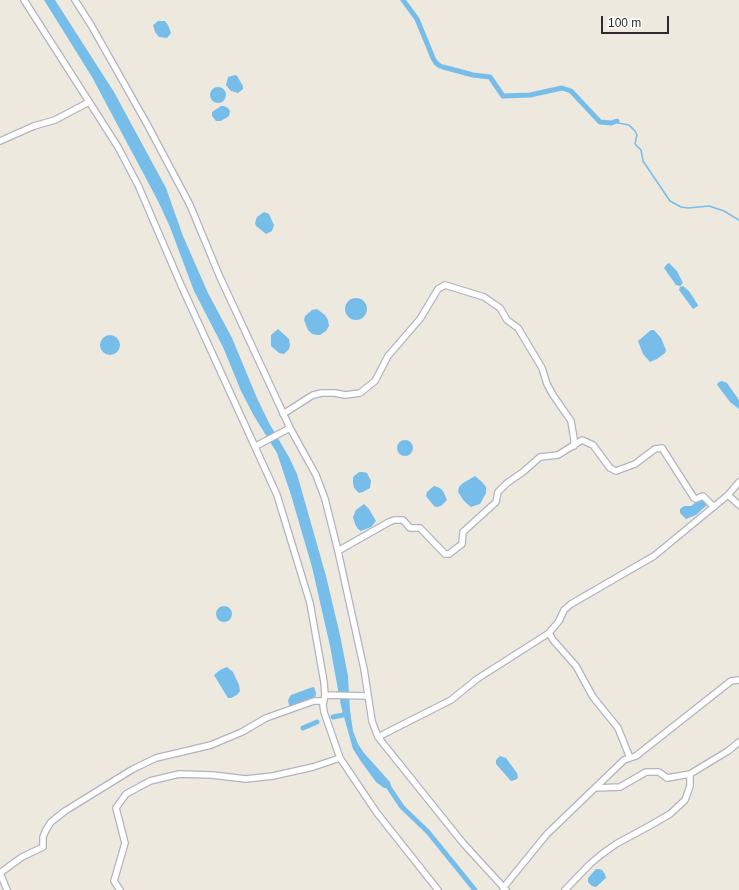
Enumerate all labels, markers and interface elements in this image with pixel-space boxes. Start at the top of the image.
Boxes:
scale bar [603,8,671,34]
text: 100 m [608,16,641,30]

